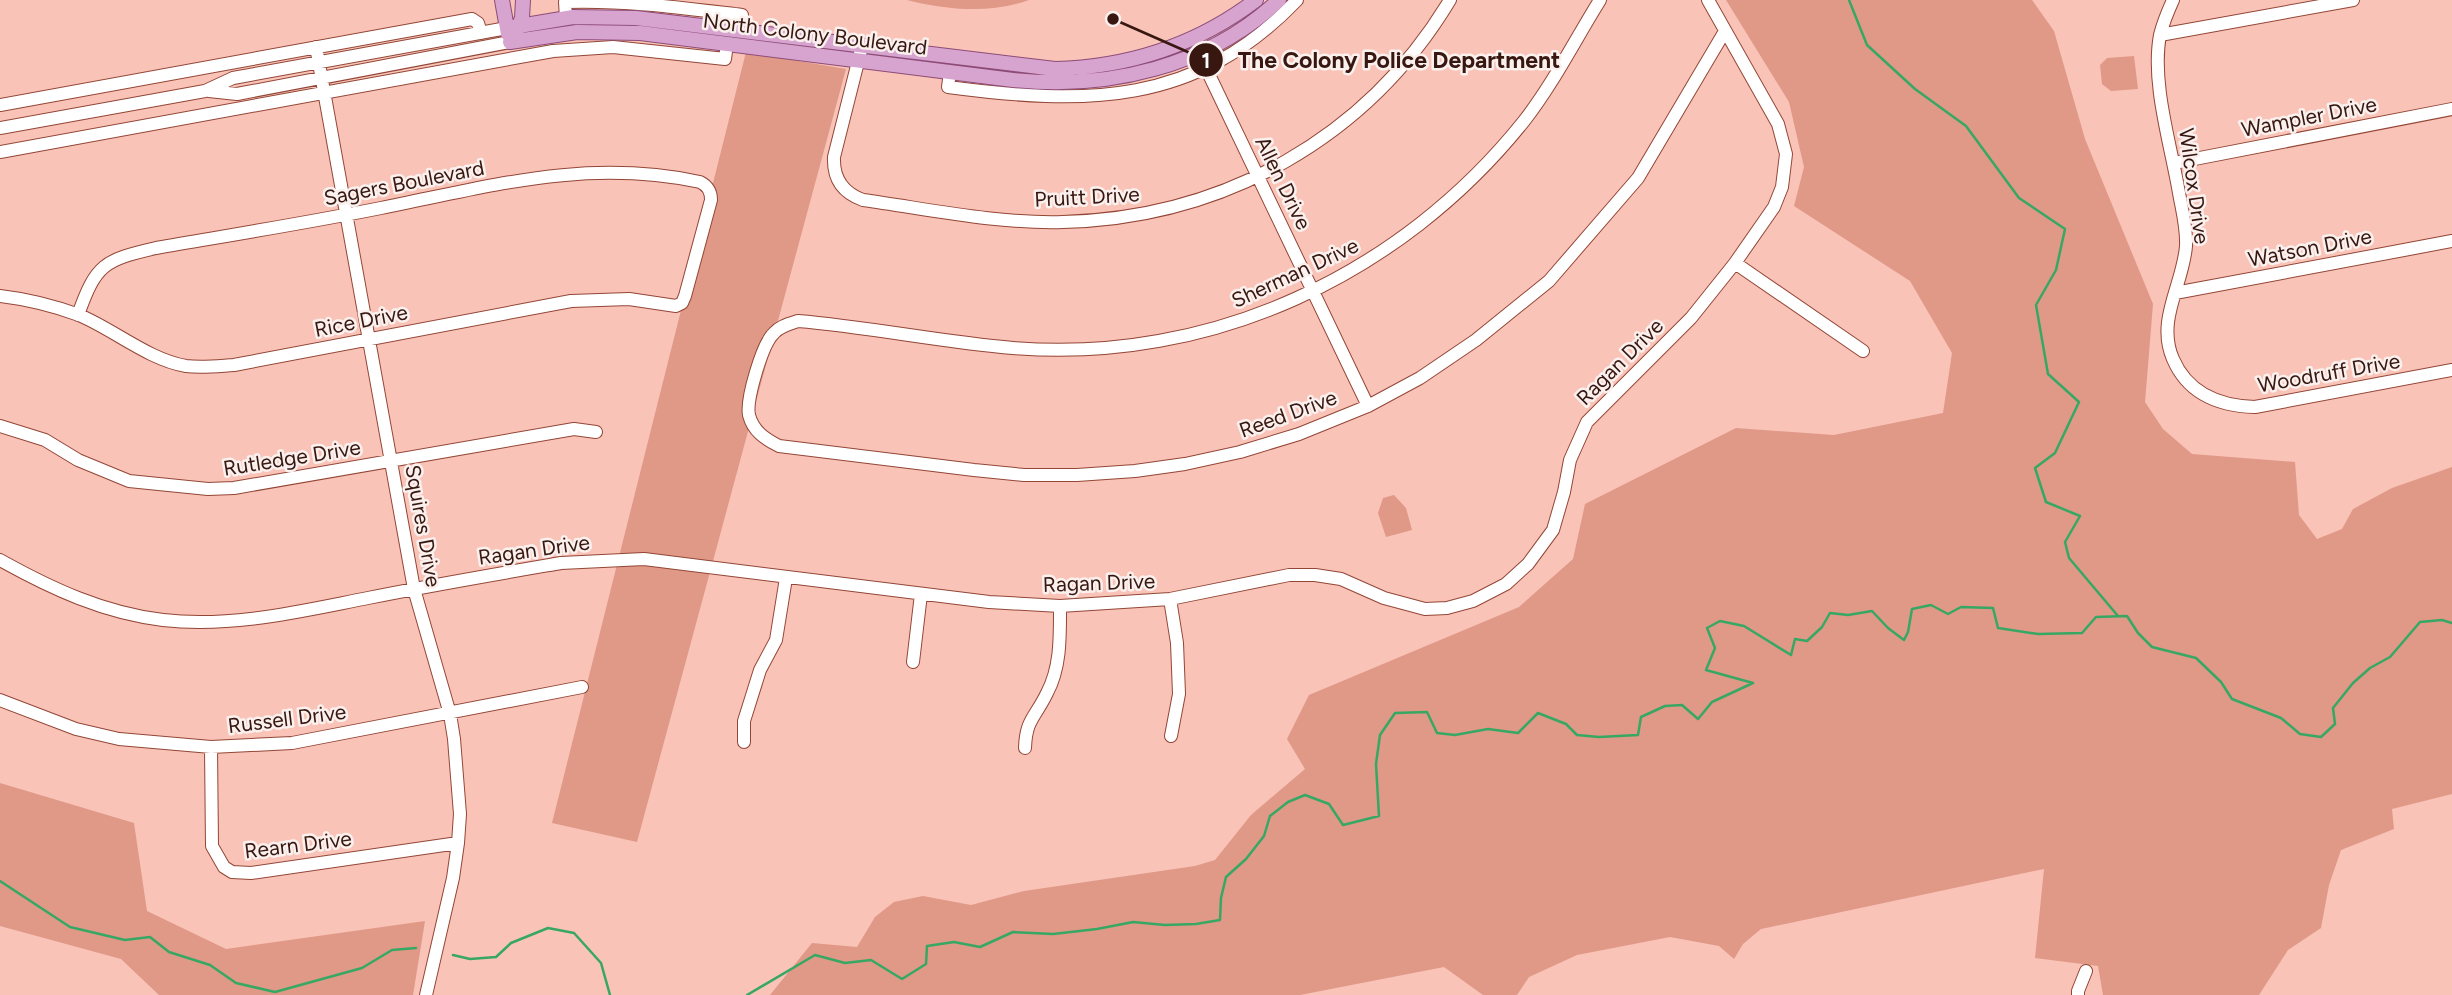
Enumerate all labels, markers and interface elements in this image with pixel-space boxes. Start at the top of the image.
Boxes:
street label: North Colony Boulevard [702,7,929,60]
callout: The Colony Police Department [1189,38,1575,82]
text: The Colony Police Department [1238,46,1560,74]
text: 1 [1202,48,1210,73]
street label: Wampler Drive [2239,91,2379,142]
street label: Wilcox Drive [2174,126,2215,246]
street label: Allen Drive [1250,132,1317,233]
street label: Sagers Boulevard [322,155,486,210]
street label: Pruitt Drive [1034,181,1140,212]
street label: Watson Drive [2246,223,2374,272]
street label: Sherman Drive [1227,232,1362,313]
street label: Rice Drive [312,299,410,342]
street label: Ragan Drive [1571,313,1668,410]
street label: Woodruff Drive [2256,348,2402,397]
street label: Reed Drive [1236,384,1340,443]
street label: Rutledge Drive [221,434,362,481]
street label: Squires Drive [400,463,447,589]
street label: Ragan Drive [477,529,591,570]
street label: Ragan Drive [1042,568,1156,597]
street label: Russell Drive [226,699,347,738]
street label: Rearn Drive [243,826,353,863]

